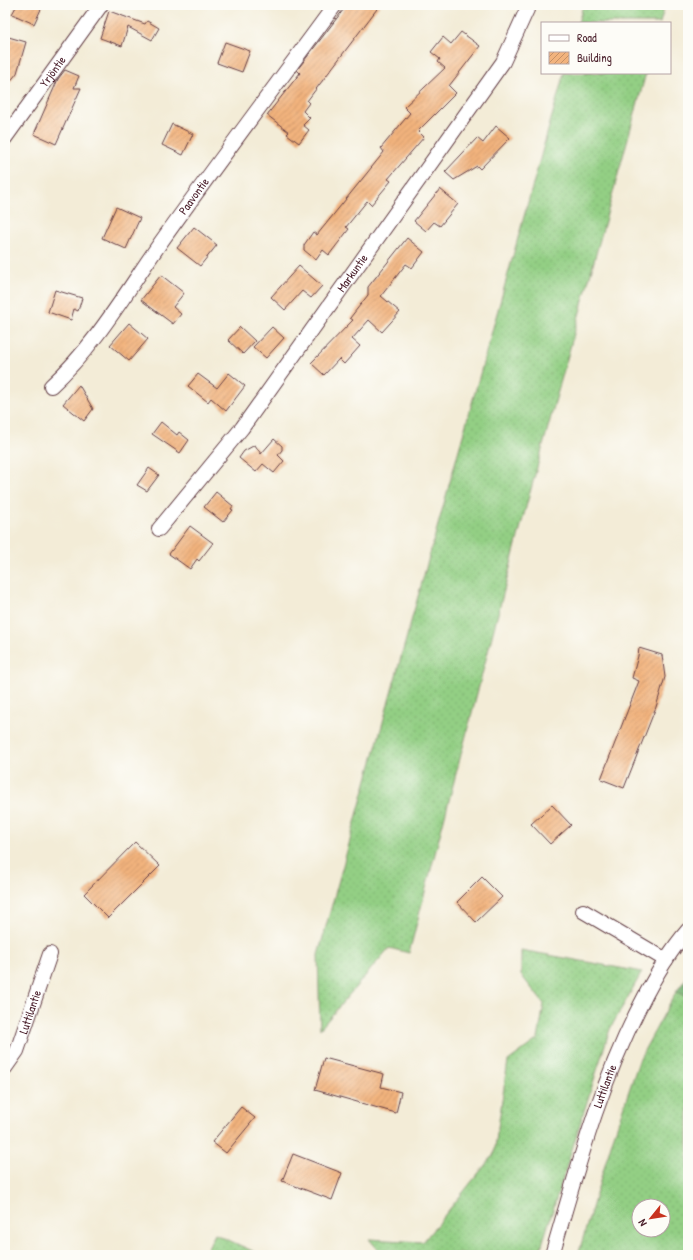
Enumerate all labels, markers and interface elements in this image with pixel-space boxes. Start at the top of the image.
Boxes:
legend [541,22,671,74]
text: Road [577,29,597,46]
text: Building [577,49,612,66]
street label: Yrjöntie [36,52,70,90]
street label: Paavontie [174,174,213,218]
street label: Markuntie [333,250,372,295]
street label: Luttilantie [14,987,45,1036]
street label: Luttilantie [589,1062,621,1110]
north arrow [631,1198,671,1238]
text: N [635,1217,650,1229]

